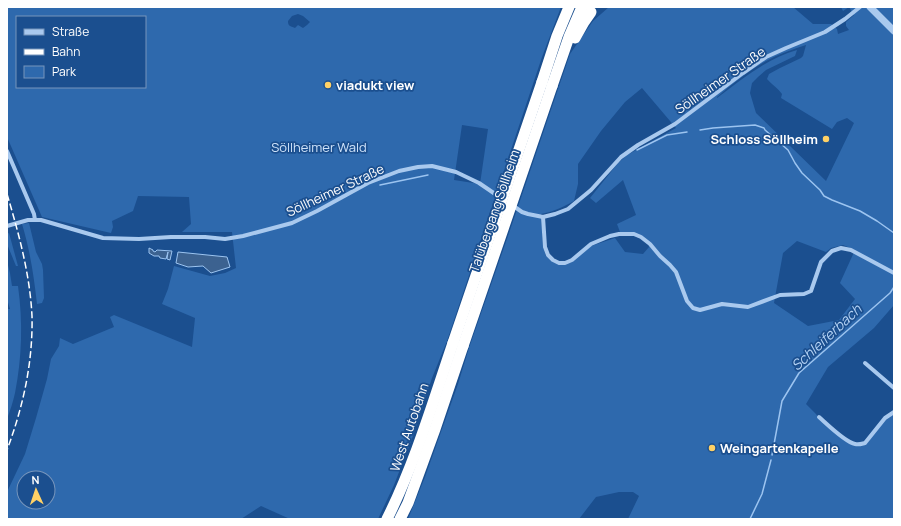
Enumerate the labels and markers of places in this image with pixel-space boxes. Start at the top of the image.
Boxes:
place label: viadukt view [336,76,415,94]
marker: viadukt view [323,80,333,90]
place label: Schloss Söllheim [710,130,818,148]
marker: Schloss Söllheim [821,134,831,144]
place label: Weingartenkapelle [720,439,839,457]
marker: Weingartenkapelle [707,443,717,453]

